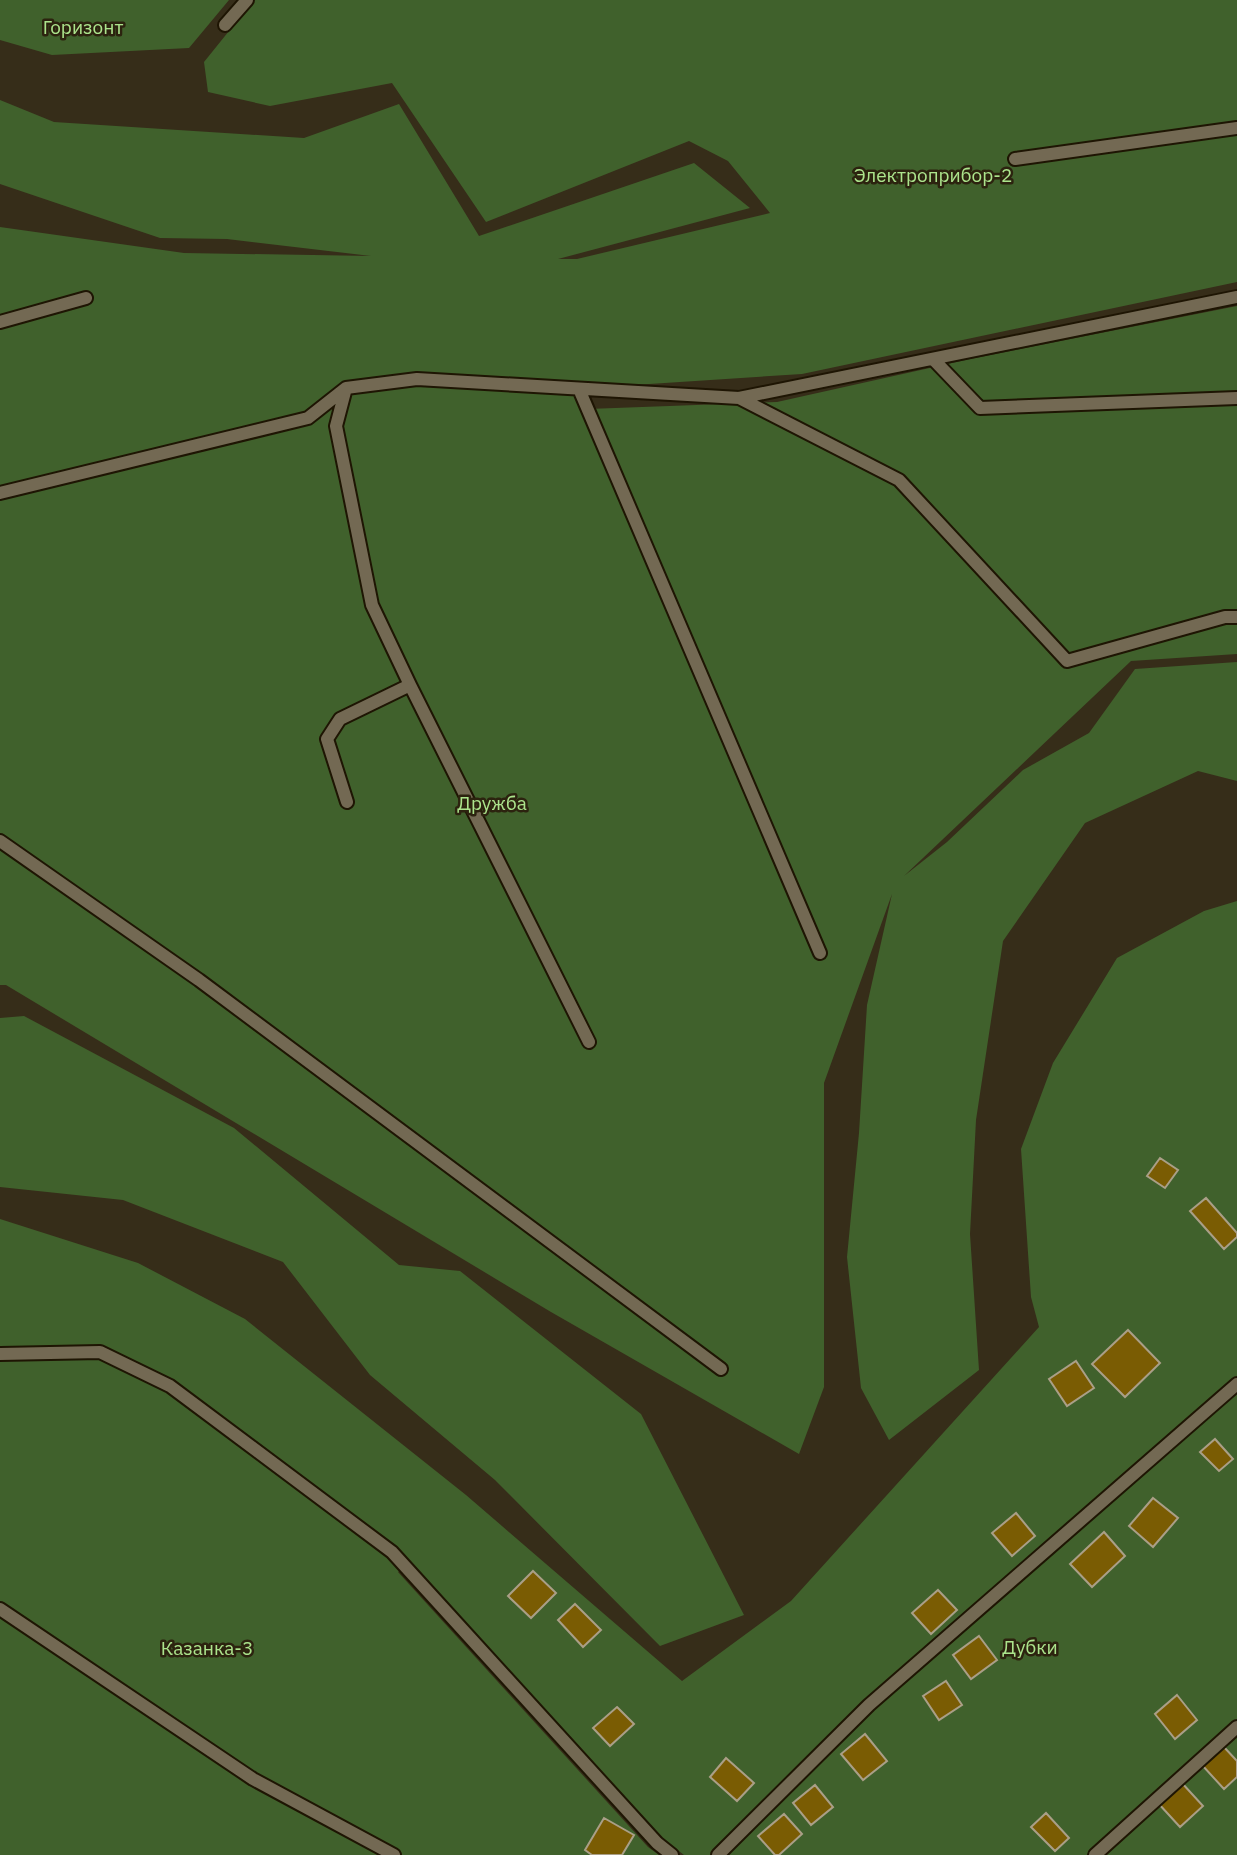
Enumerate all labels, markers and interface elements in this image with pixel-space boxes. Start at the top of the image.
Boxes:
park label: Горизонт [43,15,123,39]
park label: Электроприбор-2 [854,163,1012,187]
park label: Дружба [457,791,527,815]
park label: Дубки [1002,1635,1058,1659]
park label: Казанка-3 [161,1636,253,1660]

